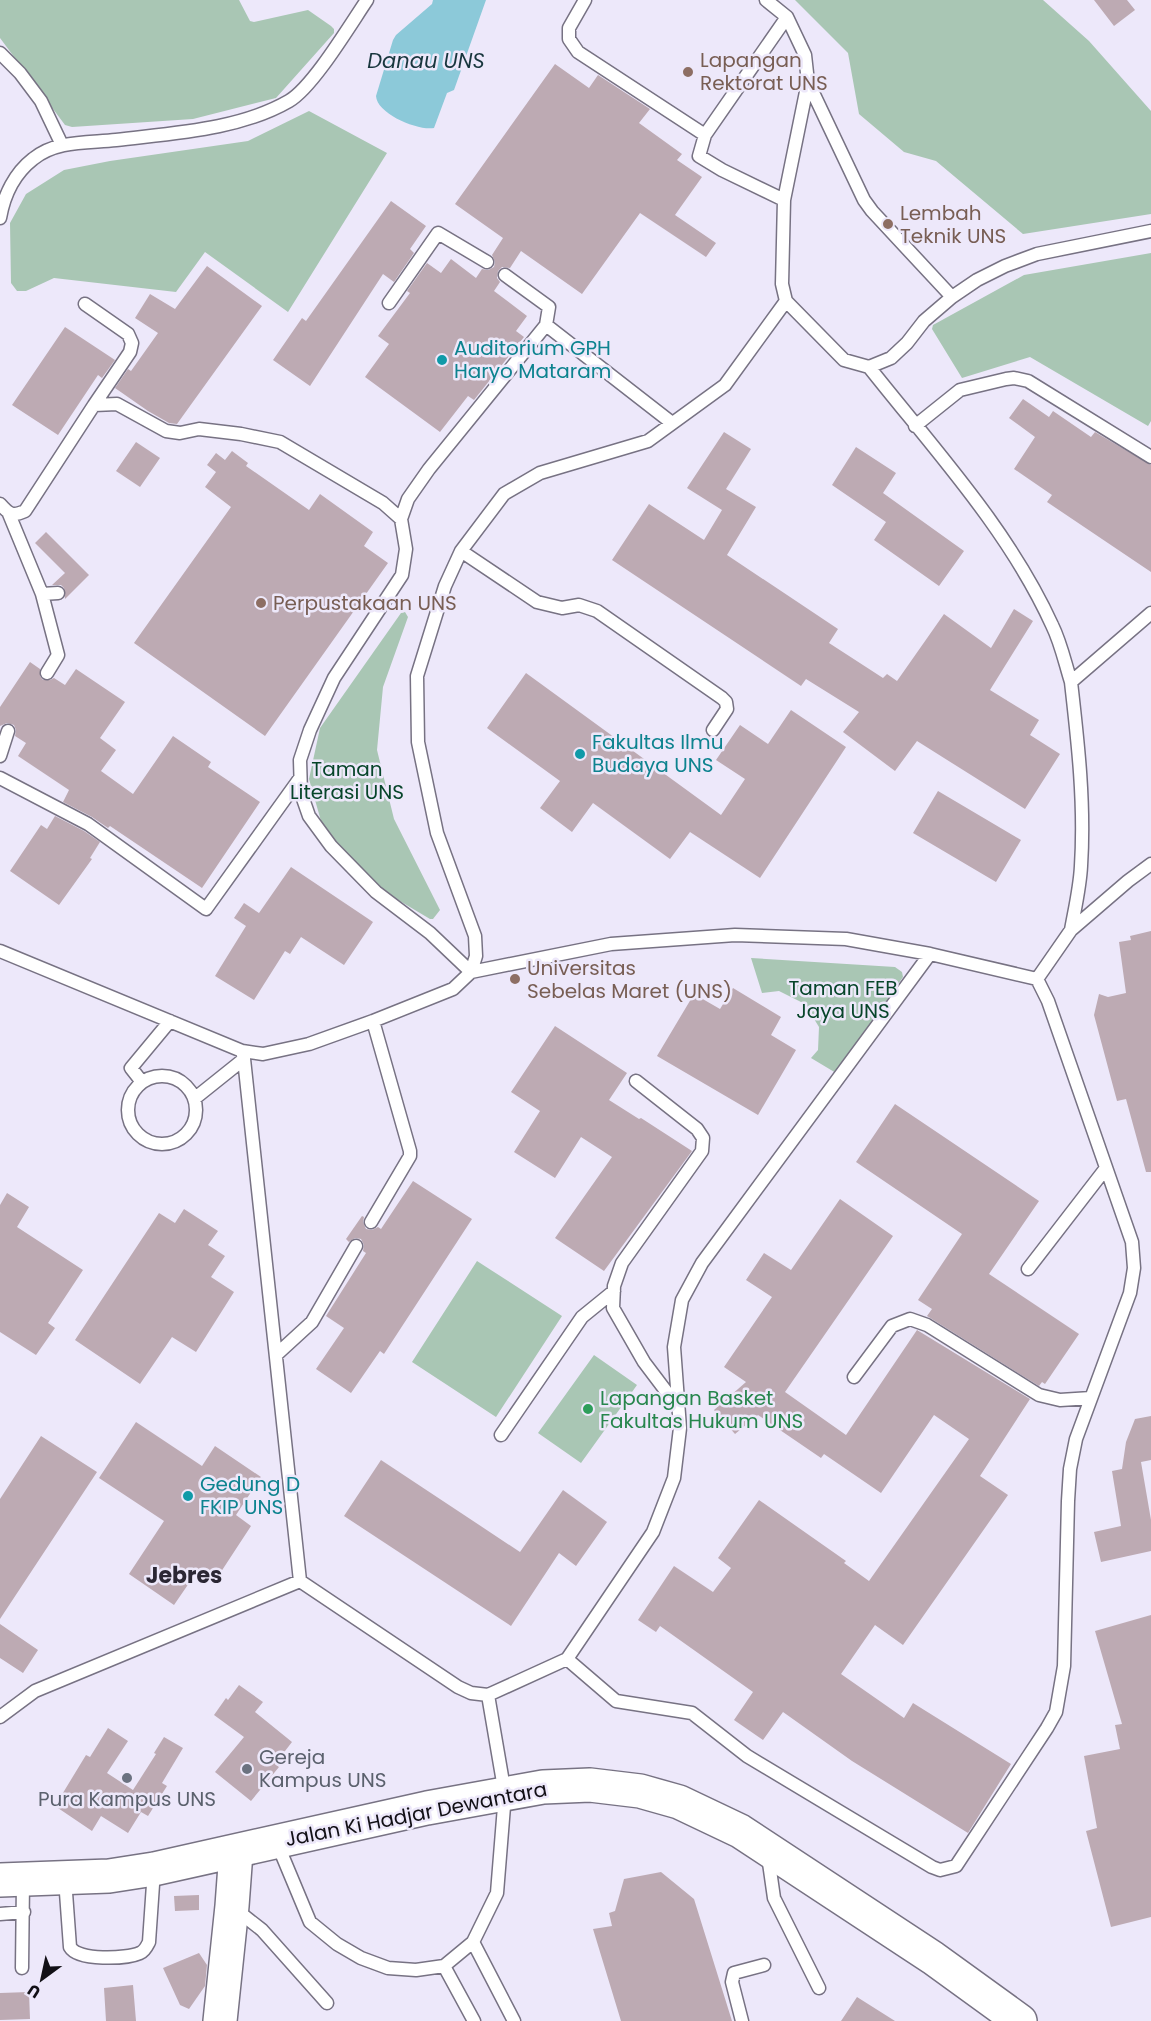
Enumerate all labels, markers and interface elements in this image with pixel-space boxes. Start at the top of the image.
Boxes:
water label: Danau UNS [367,46,485,75]
place label: Lapangan Rektorat UNS [700,46,828,97]
marker: Lapangan Rektorat UNS [681,65,695,79]
place label: Lembah Teknik UNS [900,199,1006,250]
marker: Lembah Teknik UNS [881,217,895,231]
place label: Auditorium GPH Haryo Mataram [454,334,611,385]
marker: Auditorium GPH Haryo Mataram [435,353,449,367]
place label: Perpustakaan UNS [273,589,457,617]
marker: Perpustakaan UNS [254,596,268,610]
place label: Fakultas Ilmu Budaya UNS [592,728,723,779]
marker: Fakultas Ilmu Budaya UNS [573,747,587,761]
park label: Taman Literasi UNS [290,755,404,806]
place label: Universitas Sebelas Maret (UNS) [527,954,732,1005]
marker: Universitas Sebelas Maret (UNS) [508,972,522,986]
park label: Taman FEB Jaya UNS [788,974,898,1025]
place label: Lapangan Basket Fakultas Hukum UNS [600,1384,803,1435]
marker: Lapangan Basket Fakultas Hukum UNS [581,1402,595,1416]
place label: Gedung D FKIP UNS [200,1470,300,1521]
marker: Gedung D FKIP UNS [181,1489,195,1503]
district label: Jebres [146,1560,222,1591]
place label: Gereja Kampus UNS [259,1743,387,1794]
marker: Gereja Kampus UNS [240,1762,254,1776]
marker: Pura Kampus UNS [120,1771,134,1785]
street label: Jalan Ki Hadjar Dewantara [283,1775,549,1853]
place label: Pura Kampus UNS [38,1785,216,1813]
north arrow [12,1949,72,2009]
text: U [23,1978,45,2004]

